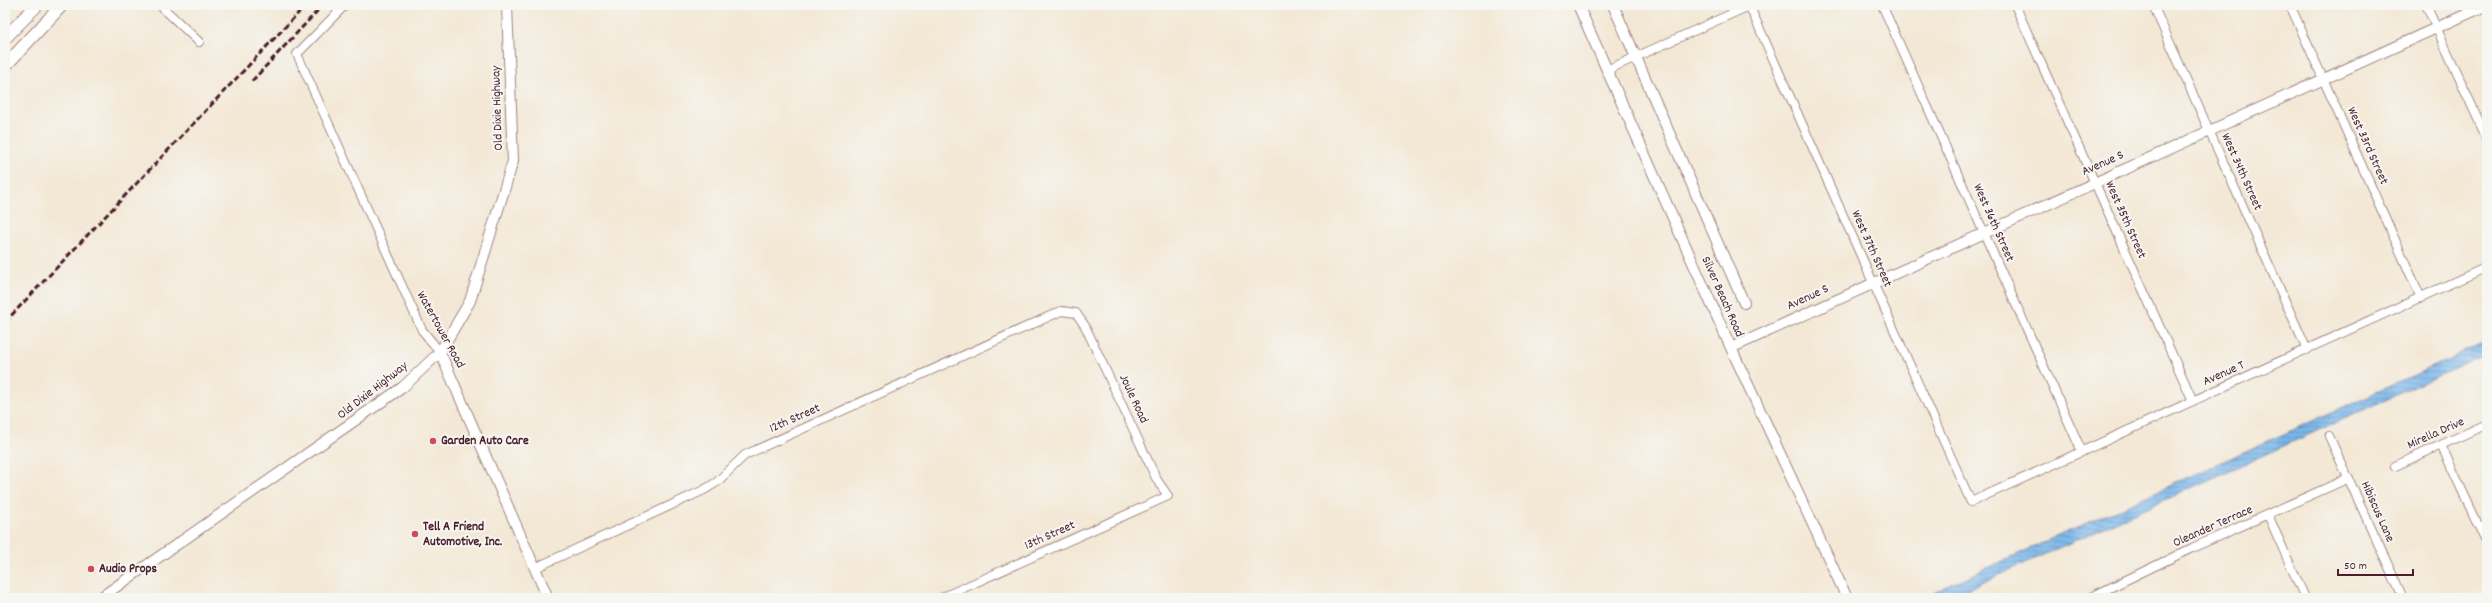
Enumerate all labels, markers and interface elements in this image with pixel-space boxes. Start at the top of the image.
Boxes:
street label: Old Dixie Highway [487,64,509,151]
street label: West 33rd Street [2341,104,2393,188]
street label: West 34th Street [2215,130,2267,214]
street label: Avenue S [2079,146,2127,182]
street label: West 35th Street [2099,178,2151,262]
street label: West 36th Street [1967,181,2019,265]
street label: West 37th Street [1846,207,1897,291]
street label: Silver Beach Road [1696,254,1748,340]
street label: Avenue S [1784,280,1832,316]
street label: Watertower Road [411,288,469,372]
street label: Avenue T [2200,356,2248,392]
street label: Old Dixie Highway [334,357,413,425]
street label: Joule Road [1113,371,1153,427]
street label: 12th Street [767,399,824,439]
street label: Mirella Drive [2404,413,2468,455]
place label: Garden Auto Care [441,432,529,451]
marker: Garden Auto Care [428,436,438,446]
street label: Hibiscus Lane [2355,478,2399,546]
street label: Oleander Terrace [2170,501,2256,553]
street label: 13th Street [1021,516,1079,556]
place label: Tell A Friend Automotive, Inc. [423,518,502,552]
marker: Tell A Friend Automotive, Inc. [410,529,420,539]
scale bar [2338,551,2413,577]
text: 50 m [2344,558,2367,575]
place label: Audio Props [99,560,157,579]
marker: Audio Props [86,564,96,574]

